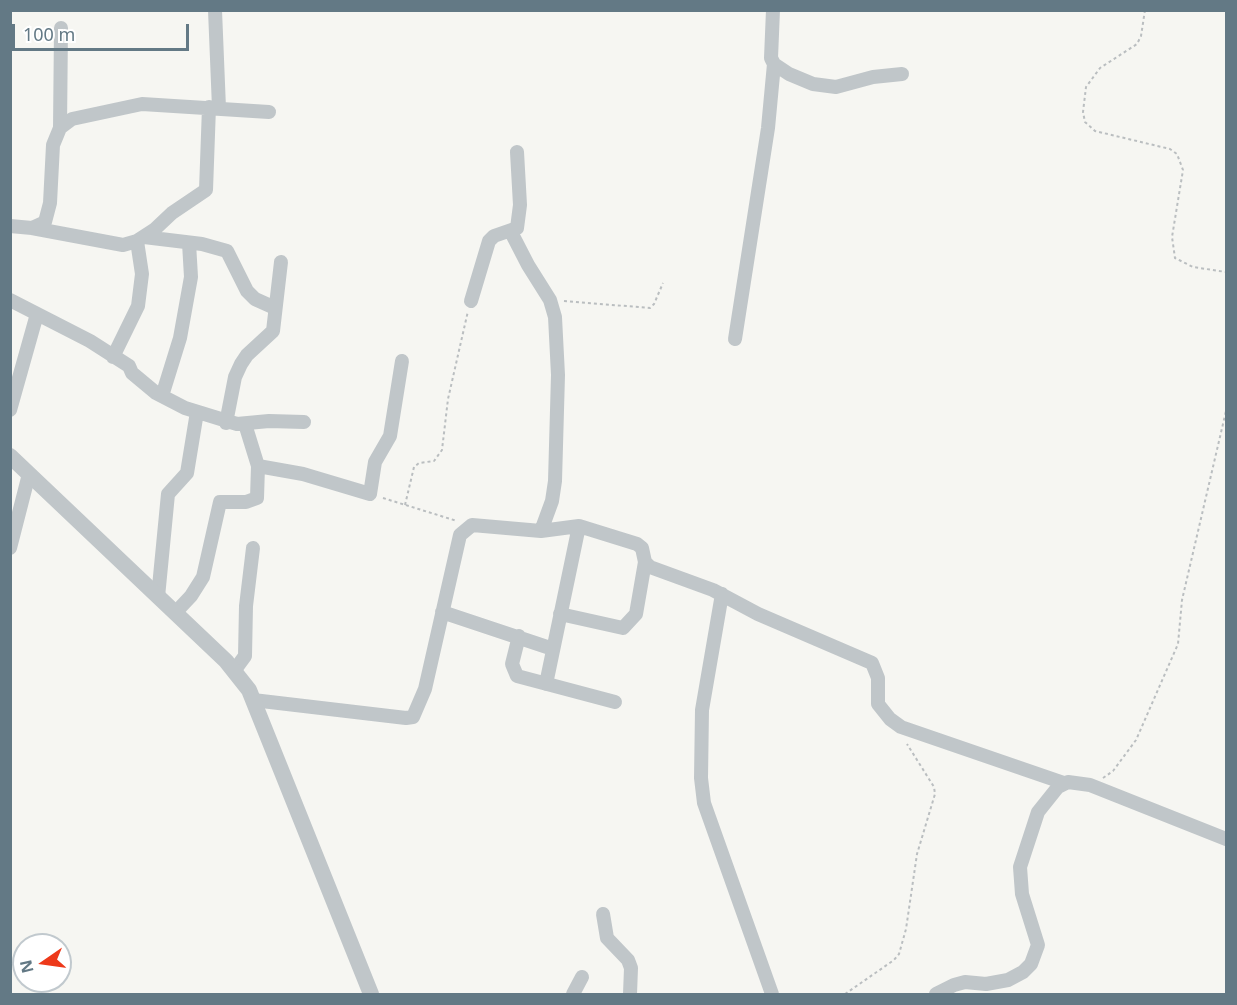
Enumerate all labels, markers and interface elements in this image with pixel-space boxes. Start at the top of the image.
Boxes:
scale bar [15,12,192,50]
text: 100 m [23,22,75,46]
north arrow [12,933,72,993]
text: N [14,958,39,975]

